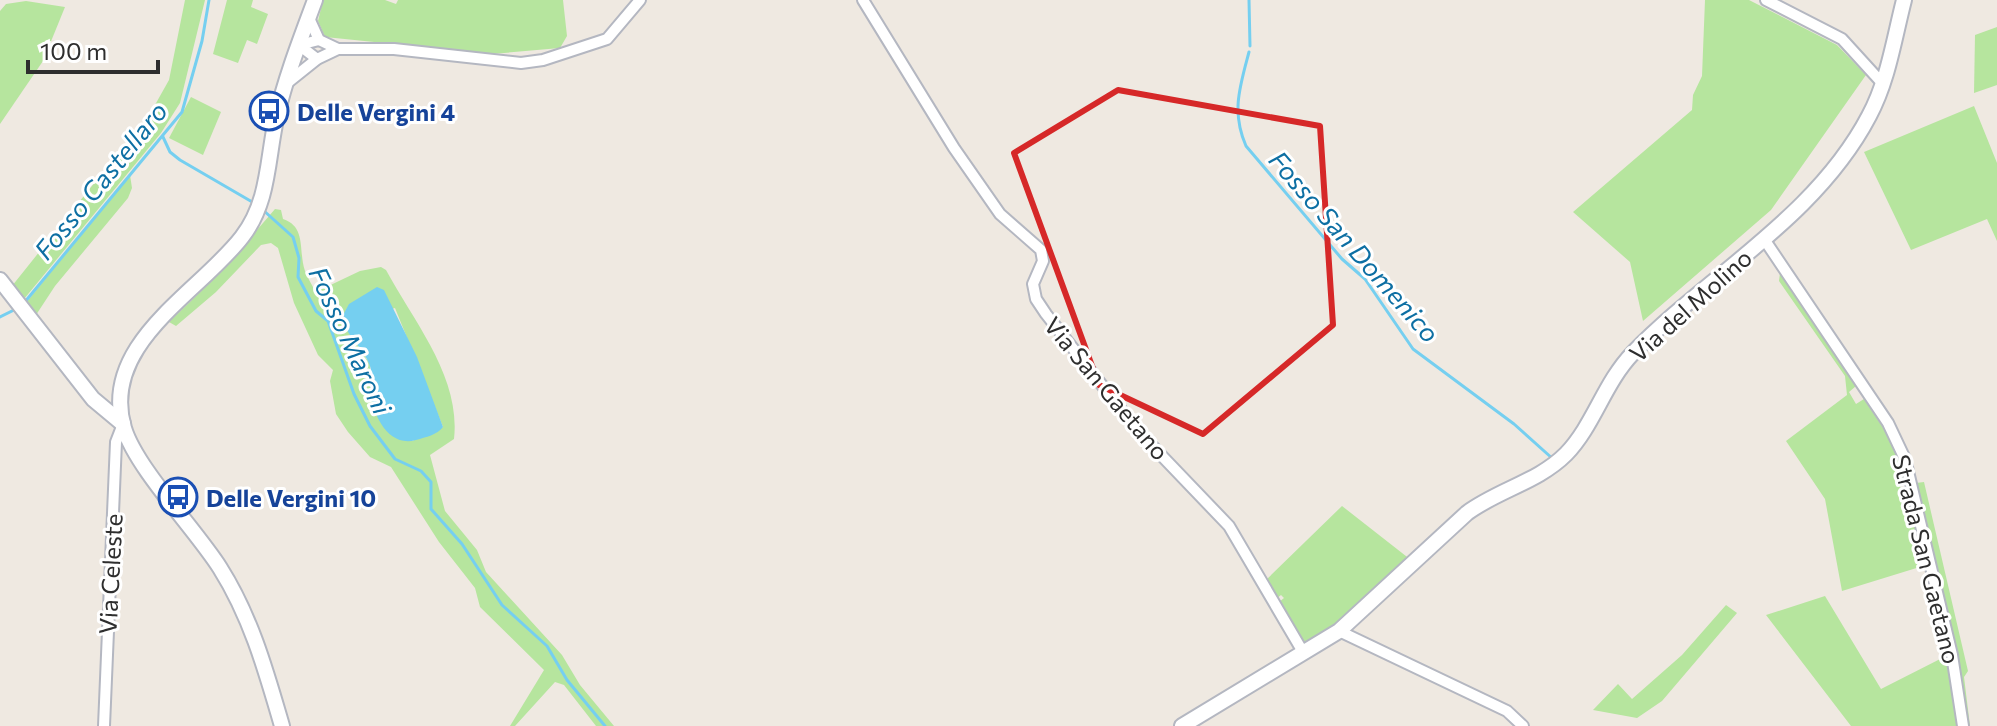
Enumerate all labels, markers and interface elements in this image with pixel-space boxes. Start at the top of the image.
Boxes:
scale bar [28,24,158,74]
text: 100 m [40,36,107,65]
bus stop icon: Delle Vergini 4 [248,90,290,132]
water label: Fosso Castellaro [27,95,173,265]
place label: Delle Vergini 4 [297,97,455,126]
water label: Fosso San Domenico [1263,144,1447,348]
street label: Via del Molino [1623,242,1757,368]
water label: Fosso Maroni [303,261,399,420]
street label: Via San Gaetano [1039,311,1175,465]
street label: Strada San Gaetano [1887,451,1967,667]
bus stop icon: Delle Vergini 10 [157,476,199,518]
place label: Delle Vergini 10 [206,483,376,512]
street label: Via Celeste [92,513,128,635]

